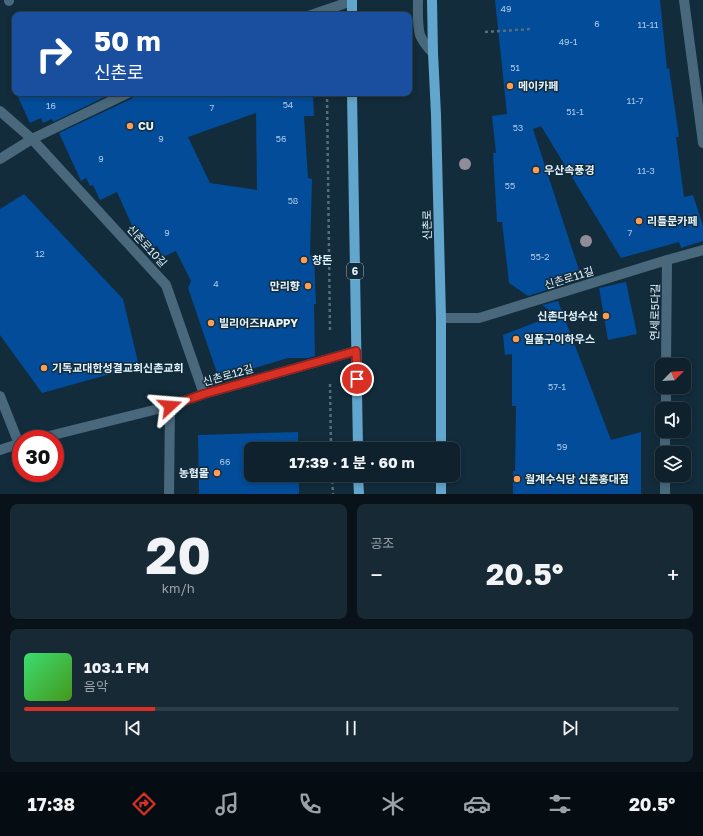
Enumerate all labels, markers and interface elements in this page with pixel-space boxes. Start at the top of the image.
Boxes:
house number: 49 [501,3,511,14]
house number: 6 [594,18,600,29]
house number: 11-11 [638,19,659,30]
text: 50 m [94,24,161,57]
icon: right [28,28,80,80]
house number: 49-1 [559,36,578,47]
text: 신촌로 [94,61,144,83]
house number: 51 [510,62,520,73]
place label: 메이카페 [518,79,558,92]
marker: 메이카페 [505,81,515,91]
house number: 11-7 [627,95,643,106]
house number: 54 [283,99,294,110]
house number: 16 [46,100,56,111]
house number: 7 [210,102,215,113]
house number: 51-1 [566,106,584,117]
place label: CU [138,119,154,132]
marker: CU [125,121,135,131]
house number: 53 [513,122,523,133]
house number: 9 [158,133,164,144]
house number: 56 [276,133,286,144]
house number: 9 [98,153,104,164]
place label: 우산속풍경 [544,163,595,176]
marker: 우산속풍경 [531,165,541,175]
house number: 11-3 [637,165,655,176]
house number: 55 [505,180,515,191]
house number: 58 [288,195,298,206]
street label: 신촌로 [420,210,433,240]
place label: 리틀문카페 [647,214,698,227]
marker: 리틀문카페 [634,216,644,226]
street label: 신촌로10길 [125,222,170,269]
house number: 9 [164,227,170,238]
house number: 7 [628,227,633,238]
house number: 12 [35,248,45,259]
house number: 55-2 [530,251,550,262]
place label: 창돈 [312,253,332,266]
marker: 창돈 [299,255,309,265]
road number: 6 [347,263,363,279]
street label: 신촌로11길 [542,264,595,291]
house number: 4 [213,278,219,289]
place label: 만리향 [270,279,300,292]
marker: 만리향 [303,281,313,291]
street label: 연세로5다길 [648,283,661,341]
place label: 신촌다성수산 [537,309,598,322]
marker: 신촌다성수산 [601,311,611,321]
place label: 빌리어즈HAPPY [219,316,298,329]
marker: 빌리어즈HAPPY [206,318,216,328]
place label: 일품구이하우스 [524,332,595,345]
marker: 일품구이하우스 [511,334,521,344]
north arrow [655,358,691,394]
map controls [655,358,691,482]
place label: 기독교대한성결교회신촌교회 [52,361,184,374]
street label: 신촌로12길 [201,361,255,388]
pin [340,362,374,396]
marker: 기독교대한성결교회신촌교회 [39,363,49,373]
icon: arrive [346,368,368,390]
house number: 57-1 [548,381,567,392]
position arrow [149,385,191,427]
button: sound [655,402,691,438]
speed limit sign: 30 [12,430,64,482]
house number: 59 [557,441,567,452]
button: layers [655,446,691,482]
text: 17:39 · 1 분 · 60 m [289,453,415,471]
house number: 66 [220,456,230,467]
place label: 농협몰 [179,466,209,479]
marker: 농협몰 [212,468,222,478]
place label: 월계수식당 신촌홍대점 [525,472,629,485]
marker: 월계수식당 신촌홍대점 [512,474,522,484]
text: 20 [145,523,211,585]
text: 공조 [371,535,394,551]
text: 20.5° [486,556,563,592]
text: − [371,561,383,588]
text: + [667,561,679,588]
text: km/h [162,580,195,596]
text: 103.1 FM [84,658,149,676]
text: 음악 [84,678,108,694]
icon: previous [122,717,144,739]
icon: pause [340,717,362,739]
icon: next [559,717,581,739]
icon: directions [130,790,158,818]
icon: music [213,790,241,818]
icon: phone [296,790,324,818]
icon: climate [379,790,407,818]
icon: car [463,790,491,818]
icon: filters [546,790,574,818]
text: 17:38 [28,793,75,815]
text: 20.5° [629,793,675,815]

